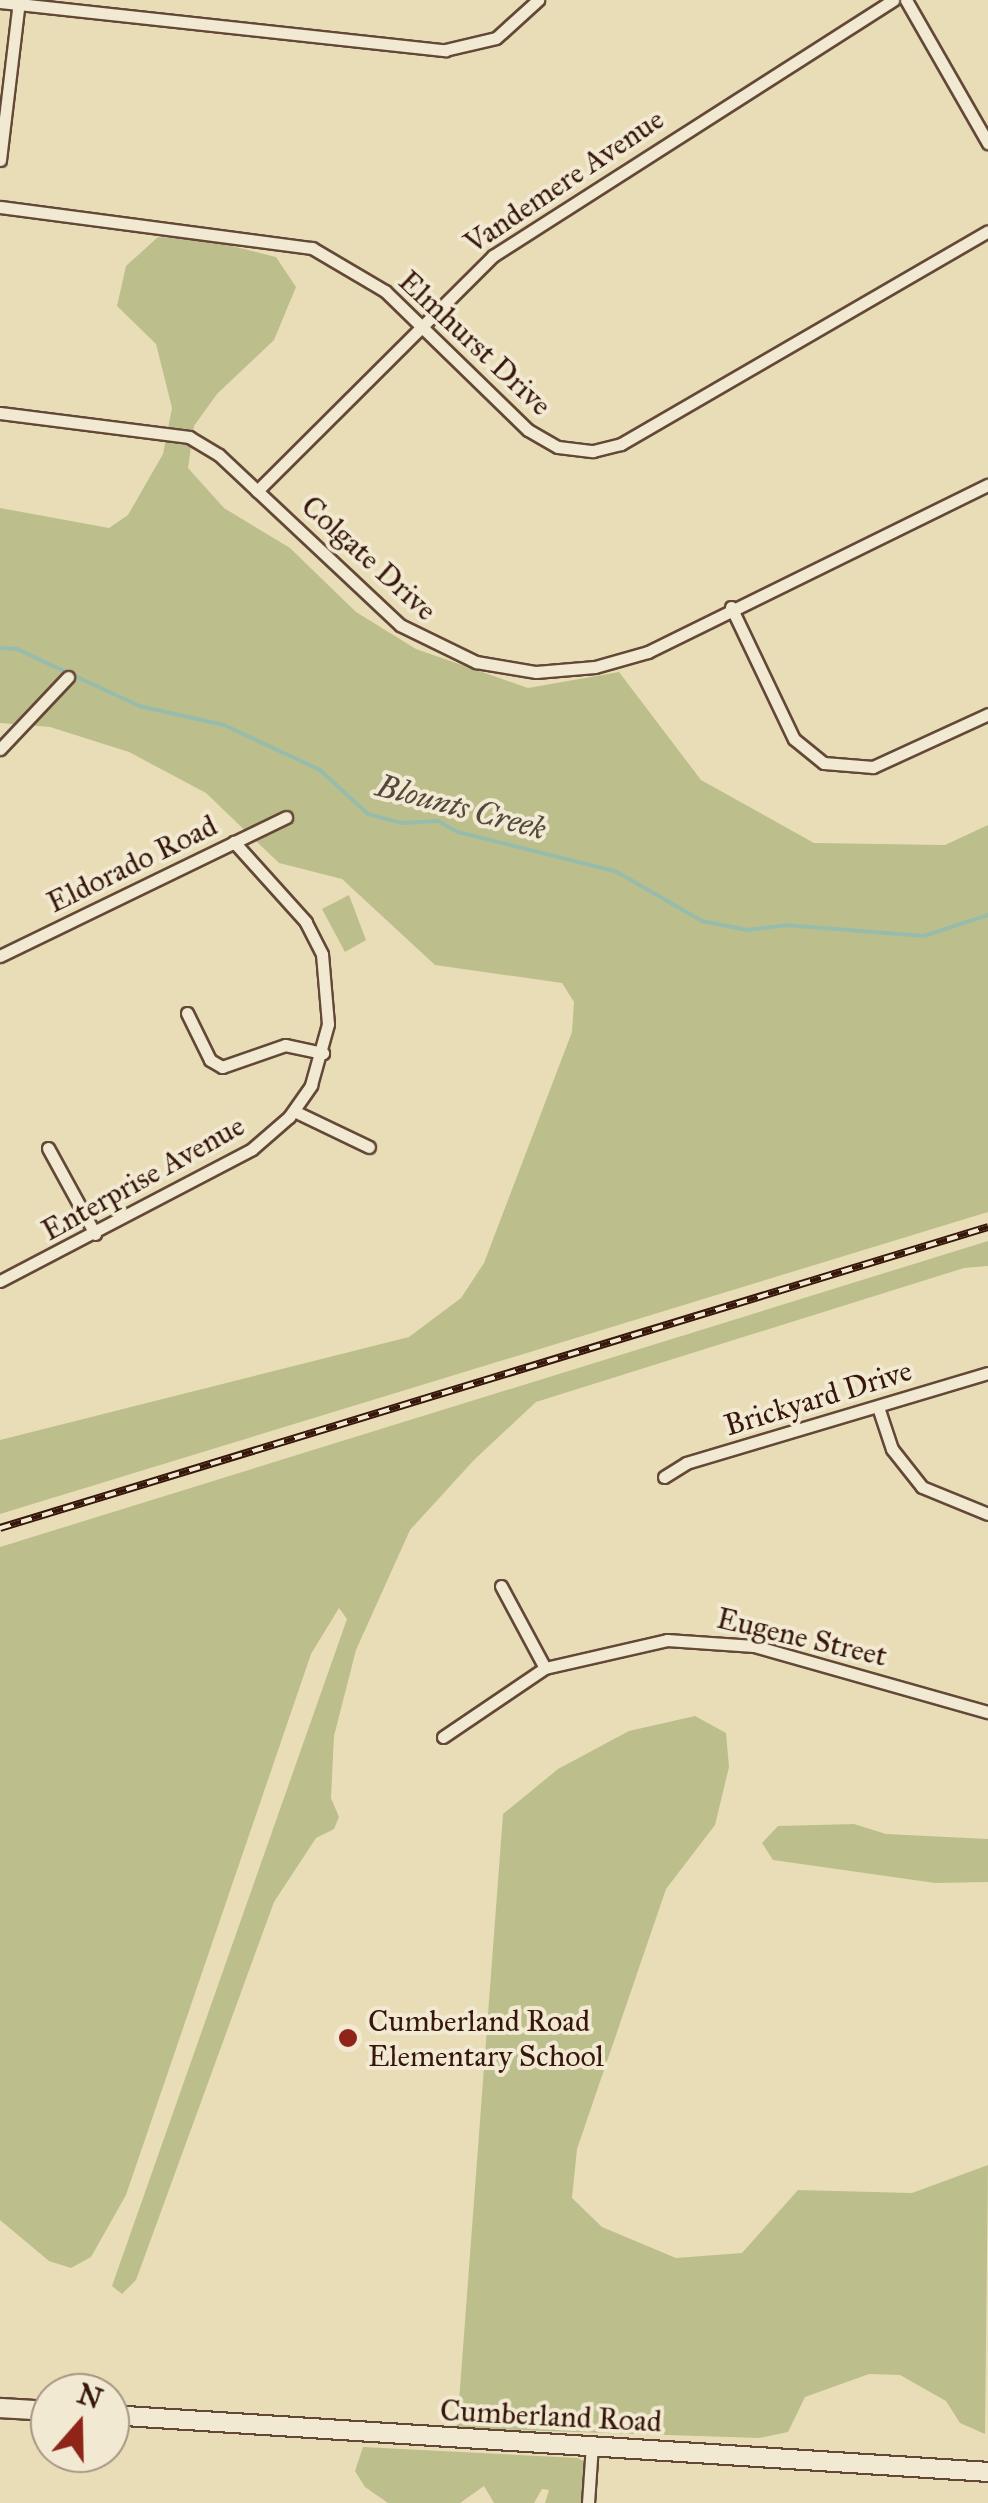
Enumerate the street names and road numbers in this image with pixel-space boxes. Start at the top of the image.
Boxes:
street label: Vandemere Avenue [457,101,671,261]
street label: Elmhurst Drive [391,263,559,423]
street label: Colgate Drive [294,488,444,628]
street label: Eldorado Road [41,807,223,921]
street label: Enterprise Avenue [35,1107,251,1249]
street label: Brickyard Drive [720,1352,916,1444]
street label: Eugene Street [713,1600,891,1674]
street label: Cumberland Road [439,2392,663,2440]

